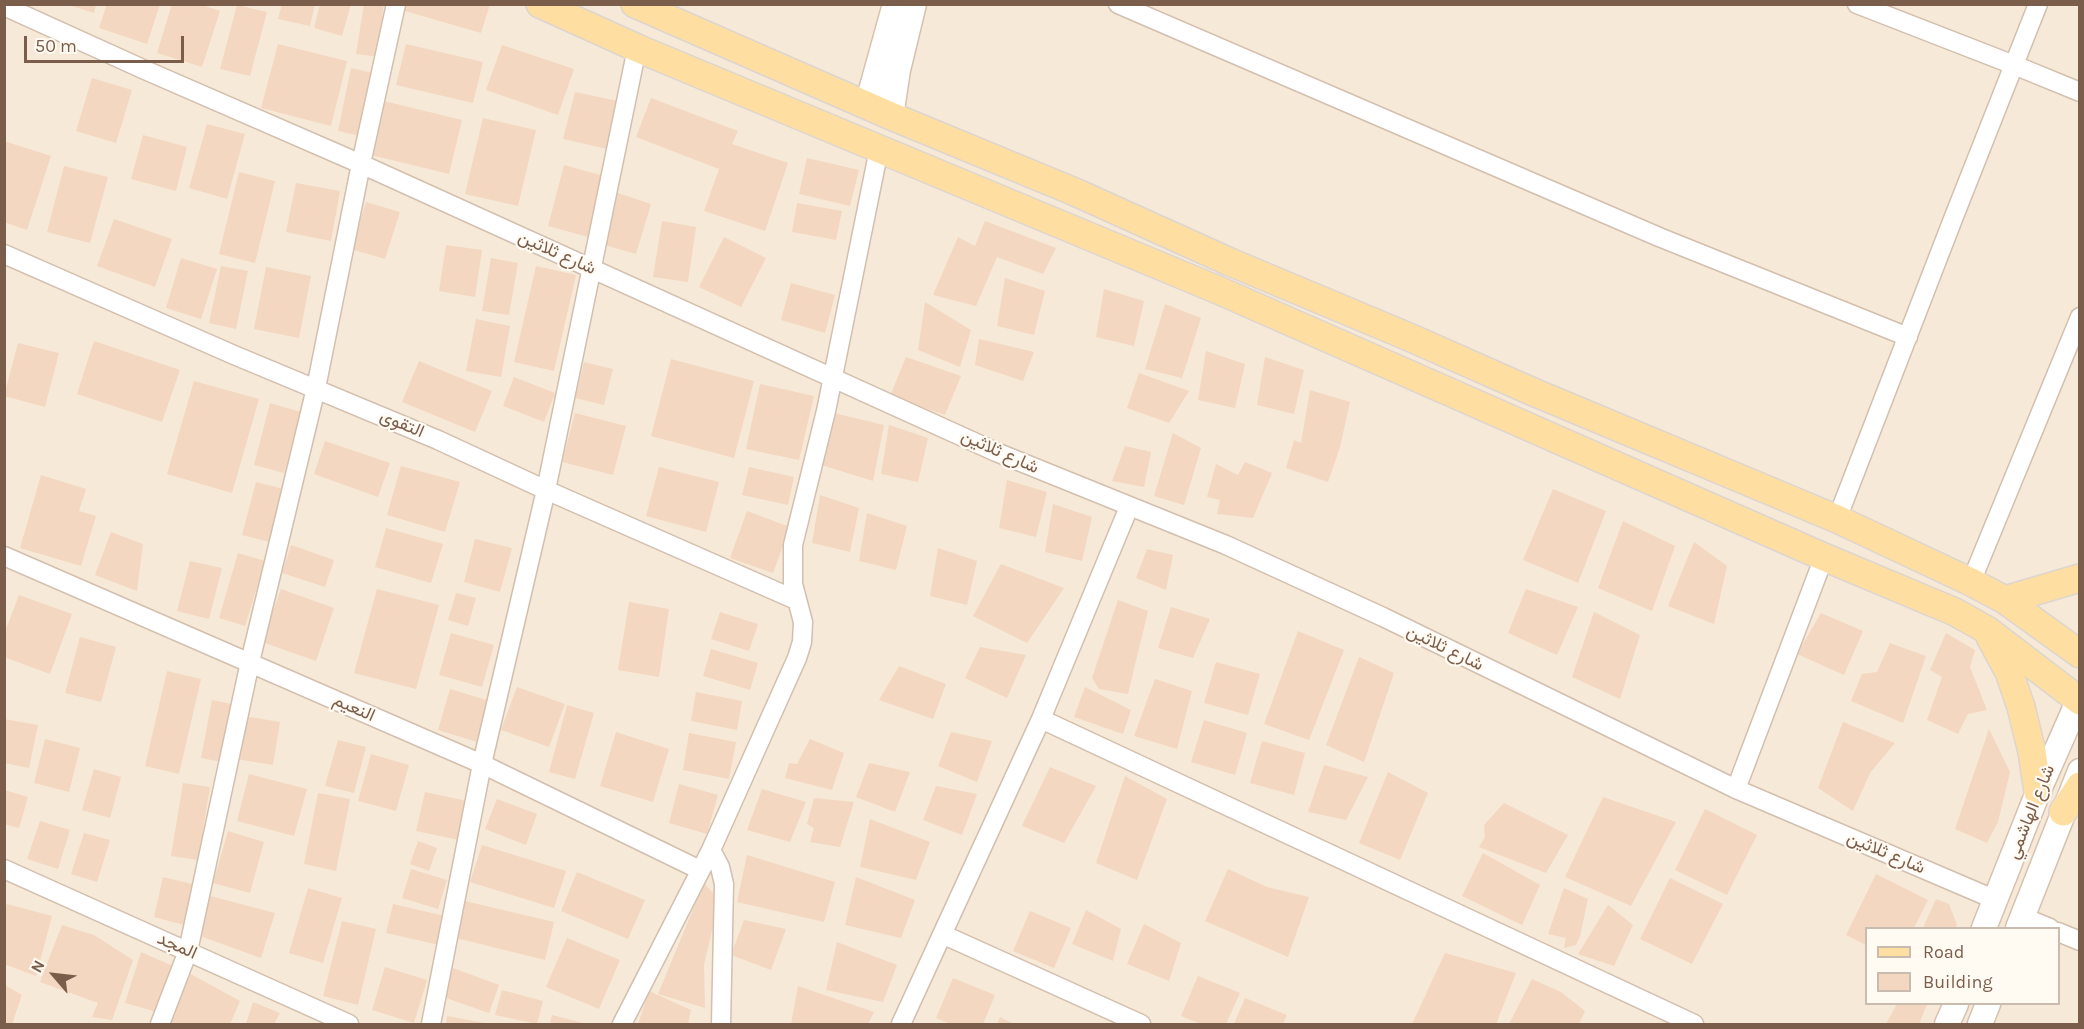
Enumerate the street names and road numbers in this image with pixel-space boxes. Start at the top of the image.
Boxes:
street label: شارع ثلاثين [515,226,599,280]
street label: التقوى [377,405,427,443]
street label: شارع ثلاثين [958,425,1042,479]
street label: شارع ثلاثين [1403,620,1487,676]
street label: النعيم [330,689,378,727]
street label: شارع الهاشمي [2002,762,2060,862]
street label: شارع ثلاثين [1844,827,1928,879]
street label: المجد [154,928,200,964]

